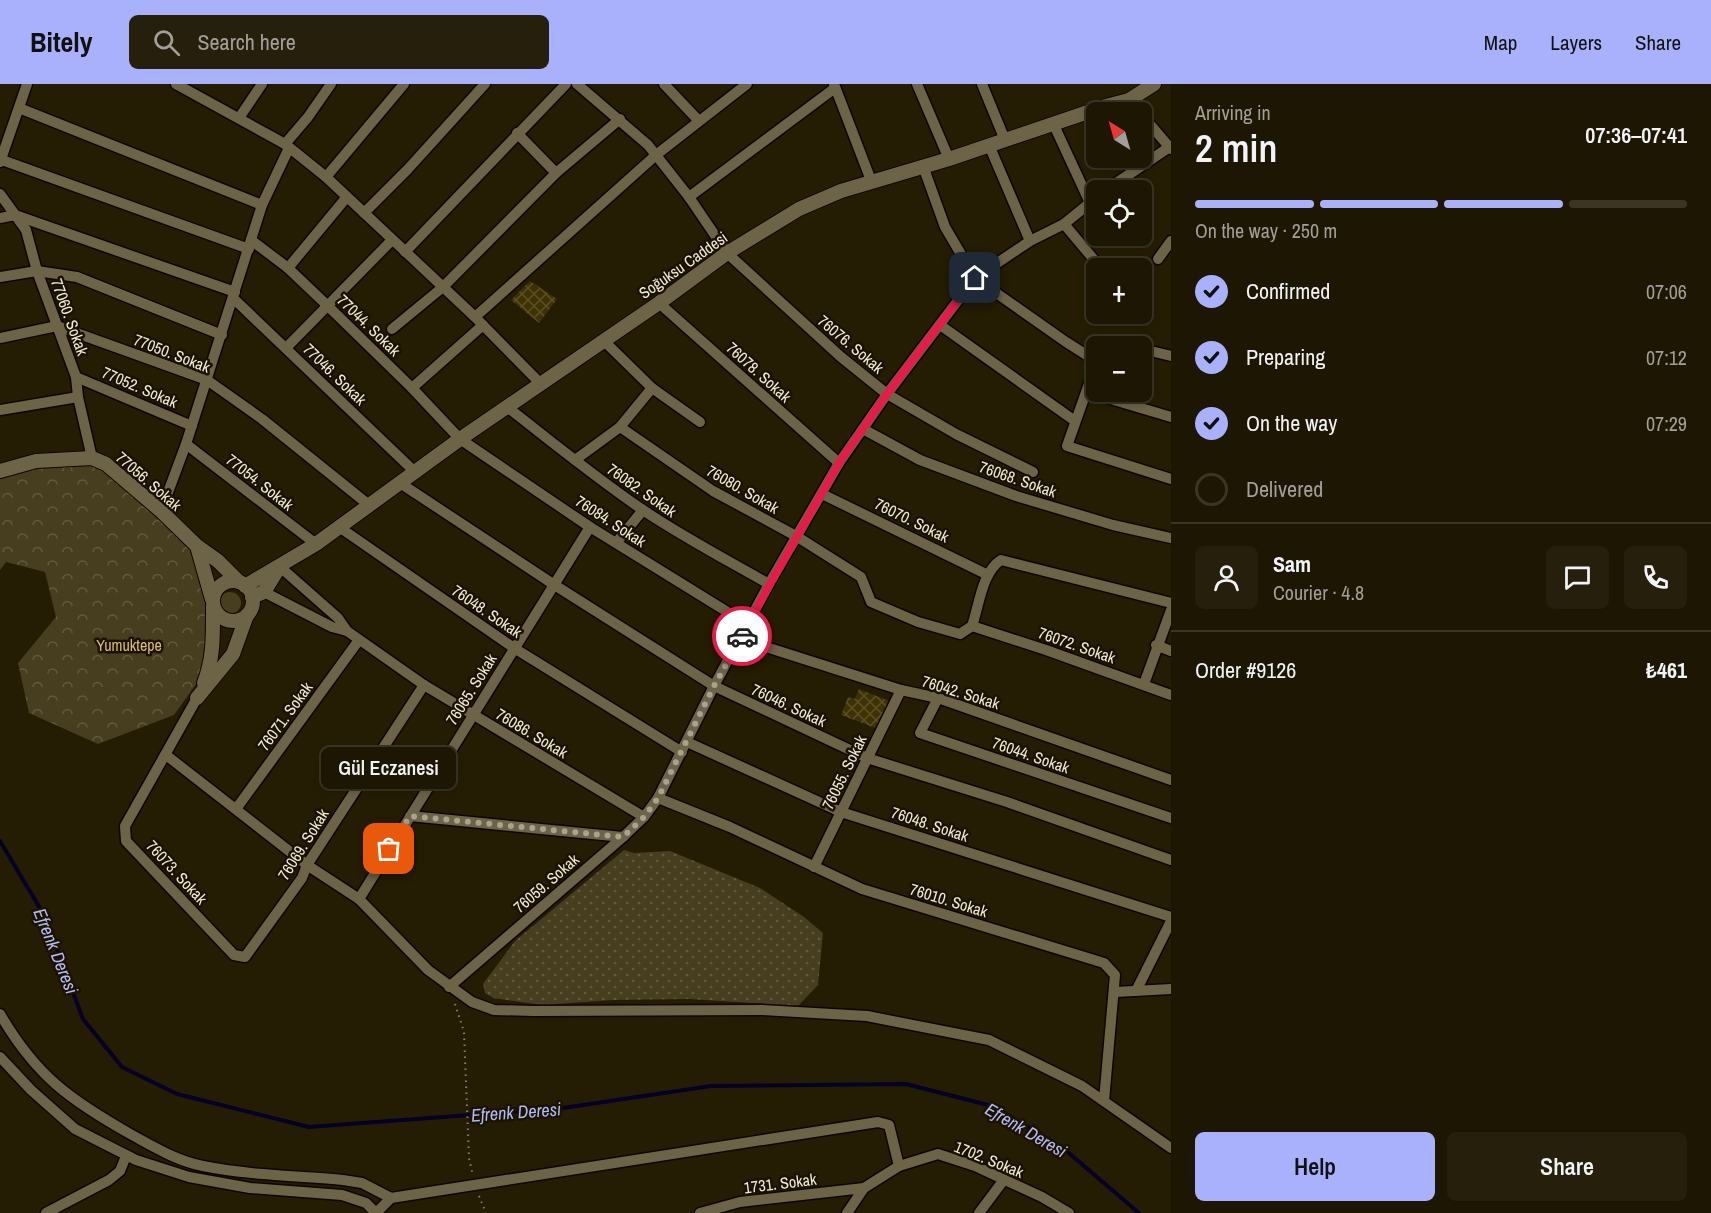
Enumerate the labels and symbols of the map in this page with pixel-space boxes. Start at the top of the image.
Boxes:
north arrow [1086,102,1152,168]
street label: Soğuksu Caddesi [634,226,732,304]
pin [949,252,1000,303]
street label: 77060. Sokak [46,276,94,359]
street label: 77044. Sokak [332,289,406,361]
street label: 76076. Sokak [813,310,889,378]
street label: 77050. Sokak [131,328,214,378]
street label: 76078. Sokak [722,337,796,407]
street label: 77046. Sokak [298,338,372,410]
street label: 77052. Sokak [99,361,182,413]
street label: 77056. Sokak [112,446,187,516]
street label: 77054. Sokak [222,449,299,516]
street label: 76068. Sokak [976,456,1060,503]
street label: 76082. Sokak [603,458,682,522]
street label: 76080. Sokak [703,459,784,519]
street label: 76084. Sokak [571,490,651,552]
street label: 76070. Sokak [871,493,953,548]
street label: 76048. Sokak [448,579,527,643]
courier [712,606,772,666]
street label: 76072. Sokak [1035,622,1119,669]
park label: Yumuktepe [96,634,162,656]
street label: 76065. Sokak [440,649,502,729]
street label: 76042. Sokak [919,670,1003,714]
street label: 76071. Sokak [253,677,318,755]
street label: 76046. Sokak [748,678,830,732]
street label: 76086. Sokak [492,703,572,763]
street label: 76055. Sokak [817,731,872,813]
street label: 76044. Sokak [989,732,1073,779]
callout: Gül Eczanesi [322,747,456,789]
street label: 76048. Sokak [888,801,972,847]
street label: 76069. Sokak [272,804,334,884]
pin [363,823,414,874]
street label: 76073. Sokak [142,835,213,909]
street label: 76059. Sokak [509,848,584,918]
street label: 76010. Sokak [907,878,991,922]
water label: Efrenk Deresi [28,904,84,998]
water label: Efrenk Deresi [470,1096,562,1128]
water label: Efrenk Deresi [981,1097,1071,1163]
street label: 1702. Sokak [951,1135,1027,1183]
street label: 1731. Sokak [742,1168,818,1198]

